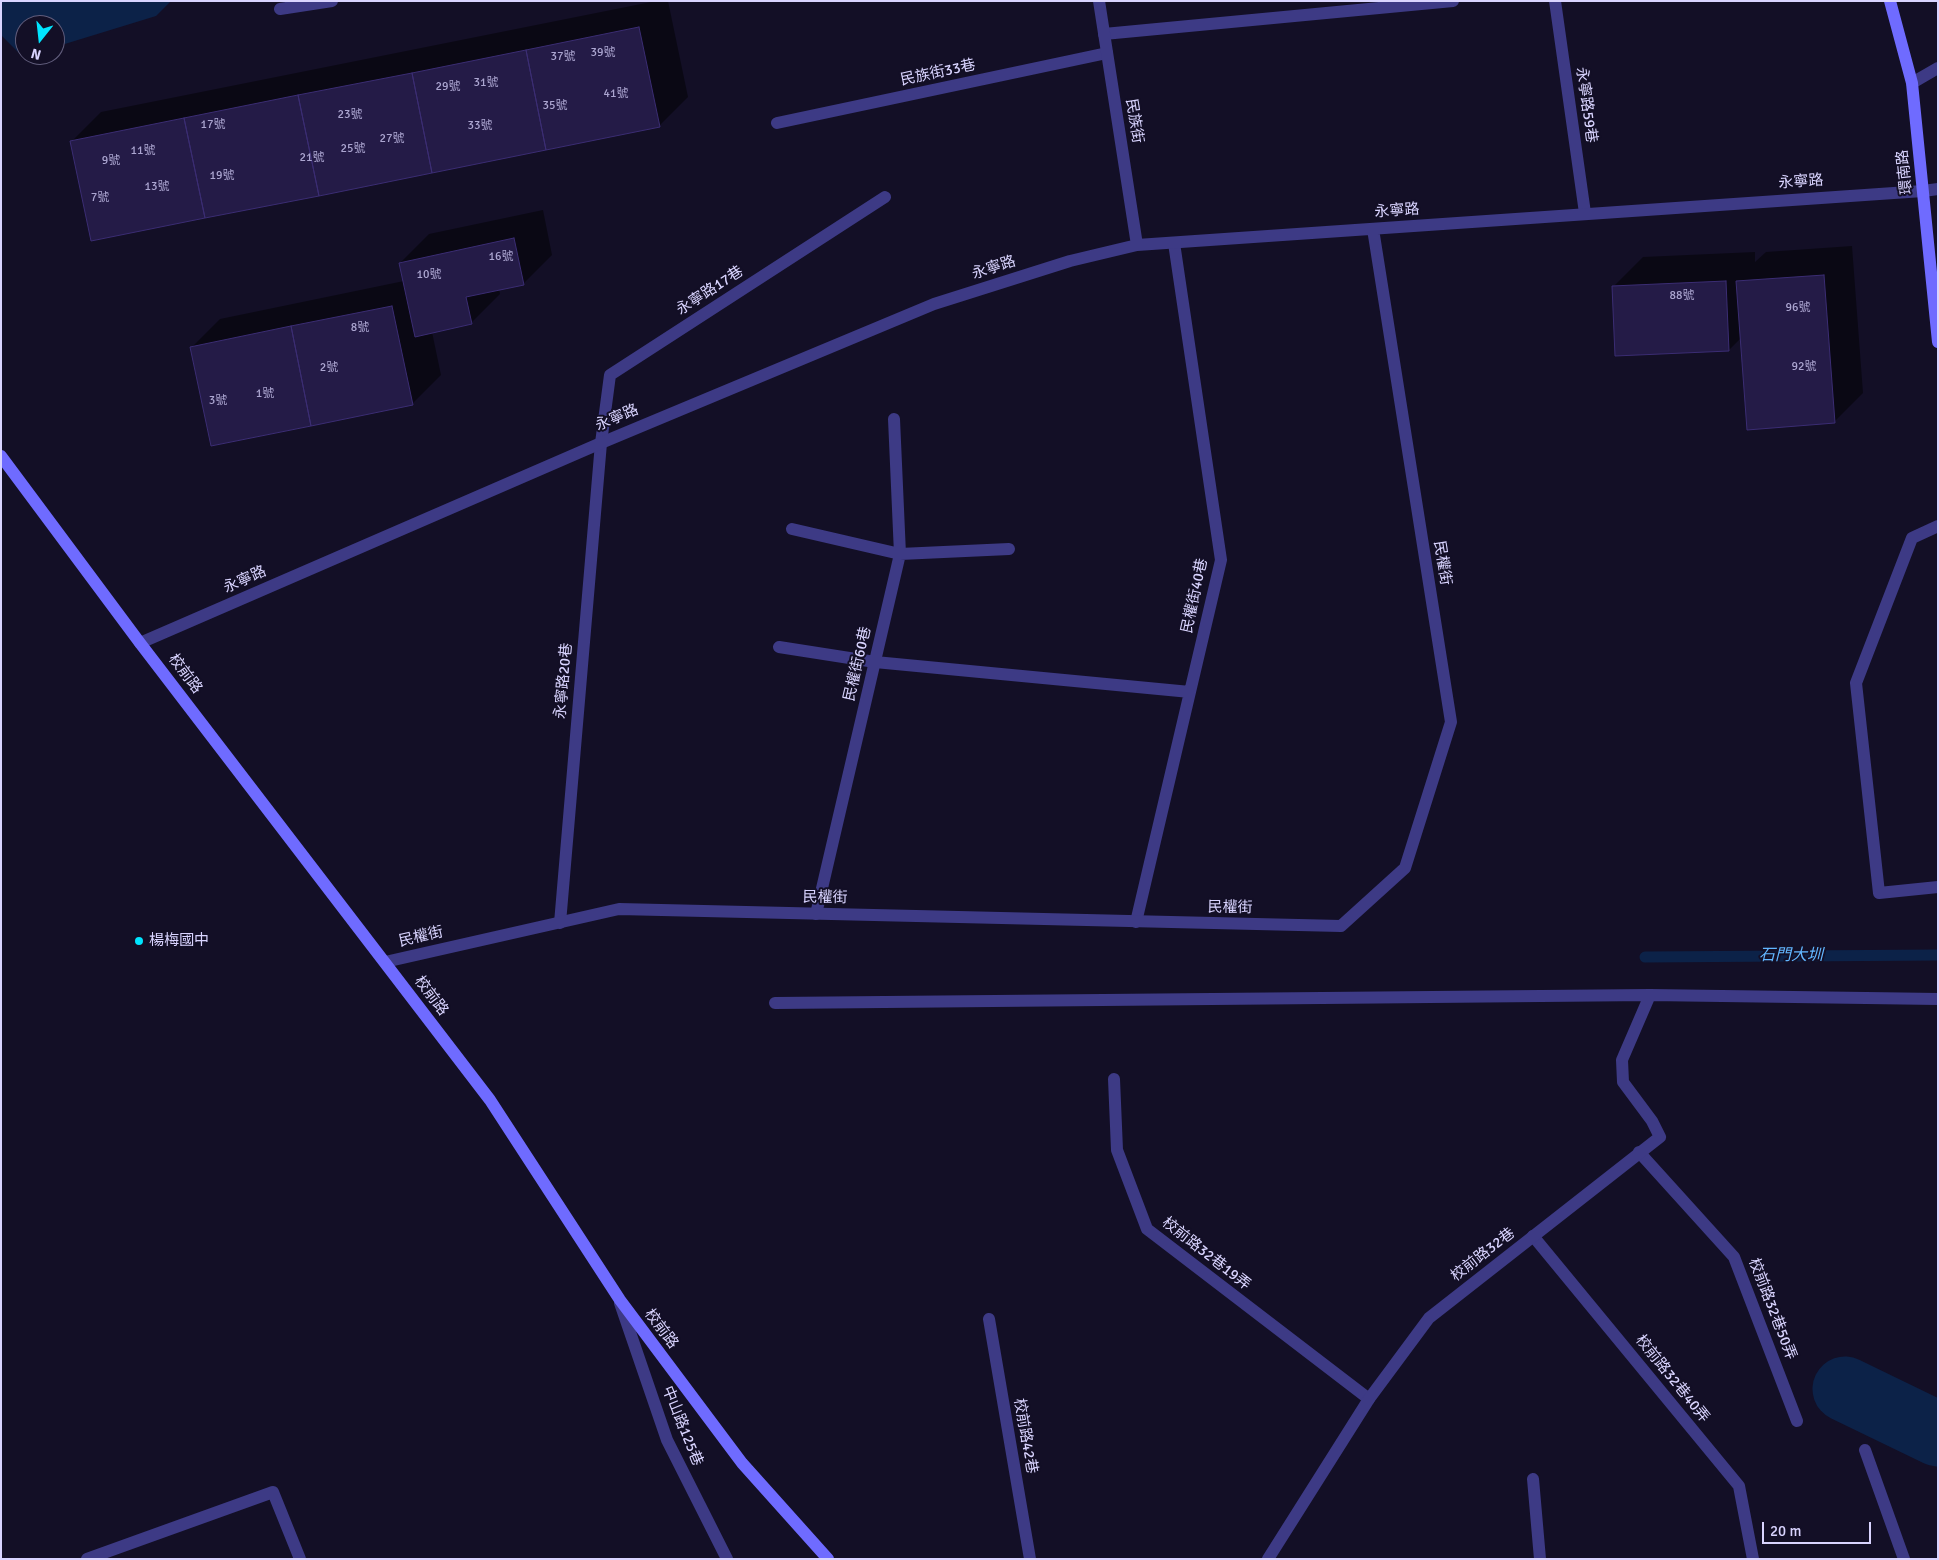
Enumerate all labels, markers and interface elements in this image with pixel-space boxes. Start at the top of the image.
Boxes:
north arrow [15,15,65,65]
text: N [29,44,43,63]
house number: 39號 [591,46,615,60]
house number: 37號 [551,50,575,64]
street label: 民族街33巷 [899,56,977,90]
street label: 永寧路59巷 [1572,66,1600,144]
house number: 31號 [474,76,498,90]
house number: 29號 [436,80,460,94]
house number: 41號 [604,87,628,101]
street label: 民族街 [1122,97,1146,145]
house number: 35號 [543,99,567,113]
house number: 23號 [338,108,362,122]
house number: 17號 [201,118,225,132]
house number: 33號 [468,119,492,133]
house number: 27號 [380,132,404,146]
house number: 25號 [341,142,365,156]
house number: 11號 [131,144,155,158]
street label: 環南路 [1894,149,1916,195]
house number: 21號 [300,151,324,165]
house number: 9號 [102,154,120,168]
house number: 19號 [210,169,234,183]
street label: 永寧路 [1778,171,1824,193]
house number: 13號 [145,180,169,194]
house number: 7號 [91,191,109,205]
street label: 永寧路 [1374,200,1420,222]
house number: 16號 [489,250,513,264]
street label: 永寧路 [970,252,1018,284]
street label: 永寧路17巷 [673,263,747,319]
house number: 10號 [417,268,441,282]
house number: 88號 [1670,289,1694,303]
house number: 96號 [1786,301,1810,315]
house number: 8號 [351,321,369,335]
house number: 92號 [1792,360,1816,374]
house number: 2號 [320,361,338,375]
house number: 1號 [256,387,274,401]
house number: 3號 [209,394,227,408]
street label: 永寧路 [593,401,641,435]
street label: 民權街 [1430,539,1454,587]
street label: 民權街40巷 [1178,557,1212,635]
street label: 永寧路 [221,563,269,597]
street label: 民權街60巷 [841,625,875,703]
street label: 永寧路20巷 [552,642,576,720]
street label: 校前路 [164,651,206,697]
street label: 民權街 [802,889,848,907]
street label: 民權街 [1207,899,1253,917]
street label: 民權街 [397,923,445,951]
place label: 楊梅國中 [149,932,209,950]
marker: 楊梅國中 [133,935,145,947]
water label: 石門大圳 [1759,946,1823,966]
street label: 校前路 [410,973,452,1019]
street label: 校前路32巷19弄 [1158,1214,1254,1294]
street label: 校前路32巷 [1447,1224,1519,1286]
street label: 校前路32巷50弄 [1744,1256,1800,1362]
street label: 校前路 [640,1306,682,1352]
street label: 校前路32巷40弄 [1631,1332,1713,1426]
street label: 中山路125巷 [658,1384,706,1468]
street label: 校前路42巷 [1010,1397,1040,1475]
scale bar [1764,1512,1873,1544]
text: 20 m [1770,1522,1801,1540]

